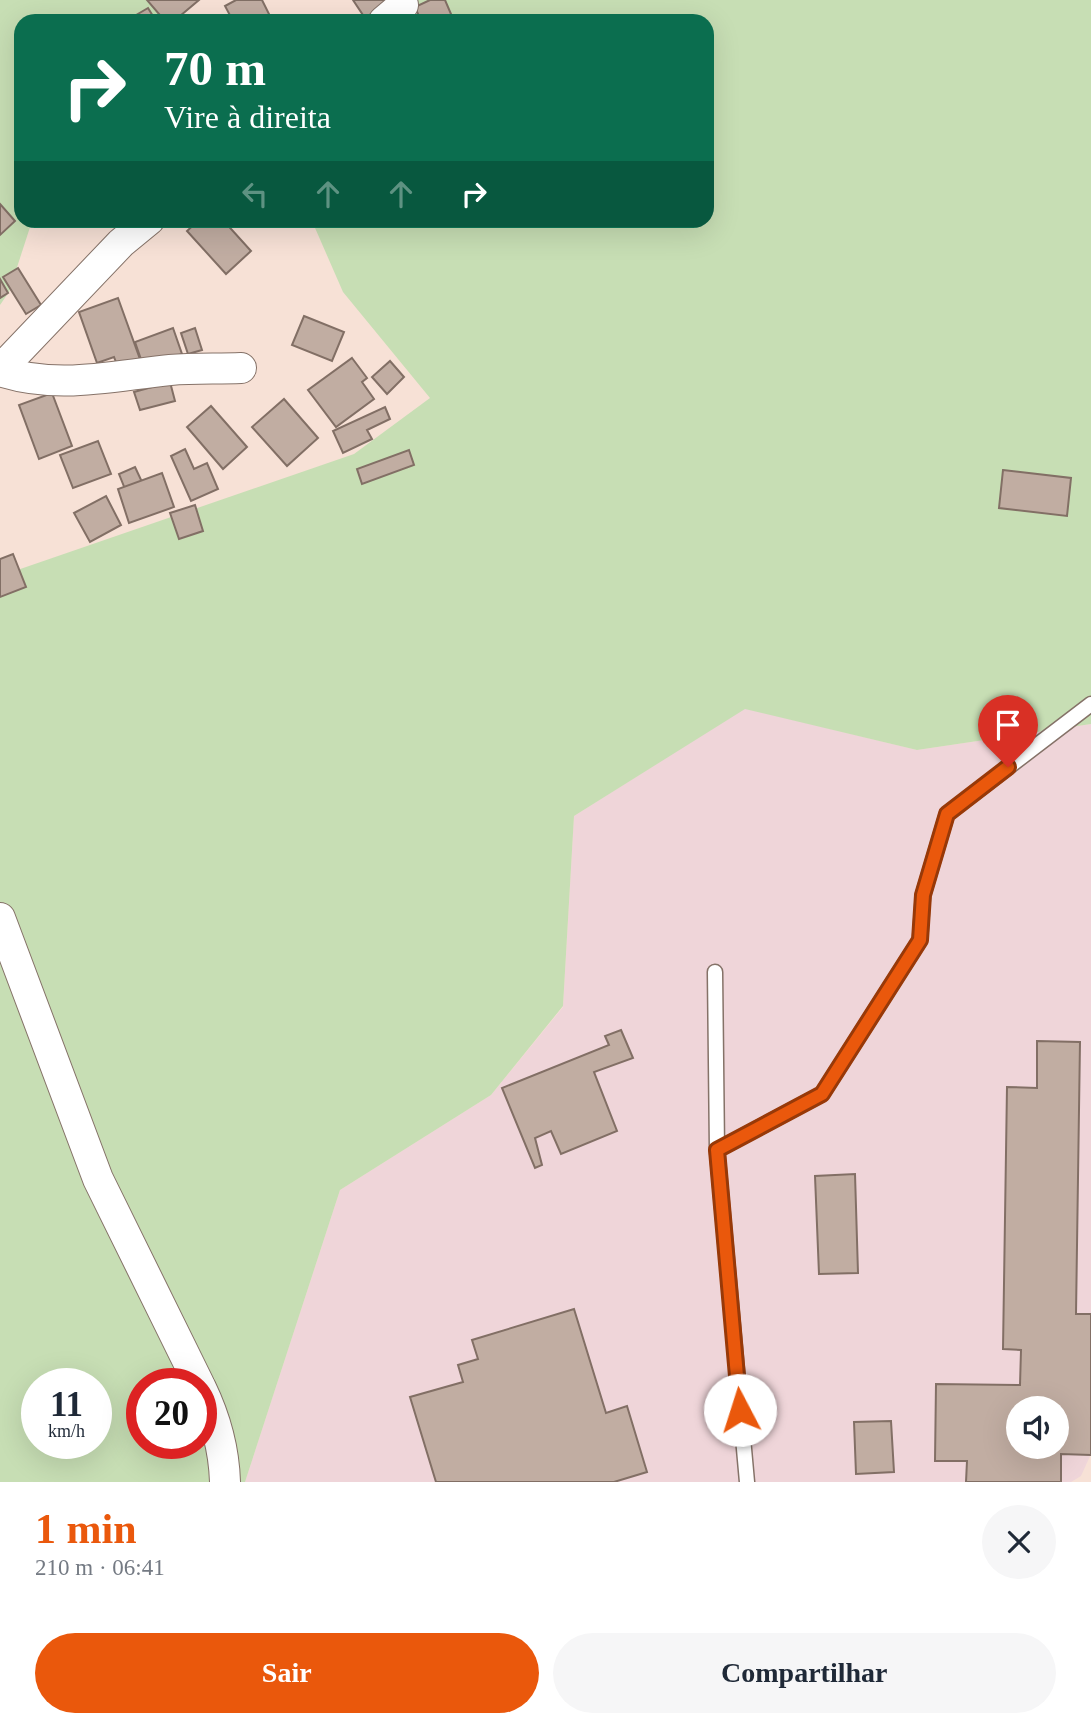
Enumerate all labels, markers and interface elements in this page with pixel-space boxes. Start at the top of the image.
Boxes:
text: 70 m [164,41,266,96]
icon: right [49,42,140,133]
text: Vire à direita [164,99,331,135]
icon: left [236,175,274,213]
icon: ahead [309,175,347,213]
icon: ahead [382,175,420,213]
icon: right [455,175,493,213]
pin [978,695,1038,767]
icon: arrive [989,706,1027,744]
speed limit sign: 20 [126,1368,217,1459]
position arrow [703,1373,777,1447]
text: 11 [50,1385,83,1424]
map controls [1006,1396,1069,1459]
button: sound [1006,1396,1069,1459]
text: km/h [48,1421,85,1441]
button: close [982,1505,1056,1579]
text: 1 min [35,1506,137,1552]
text: 210 m · 06:41 [35,1555,165,1580]
button: Sair [35,1633,539,1713]
button: Compartilhar [553,1633,1056,1713]

